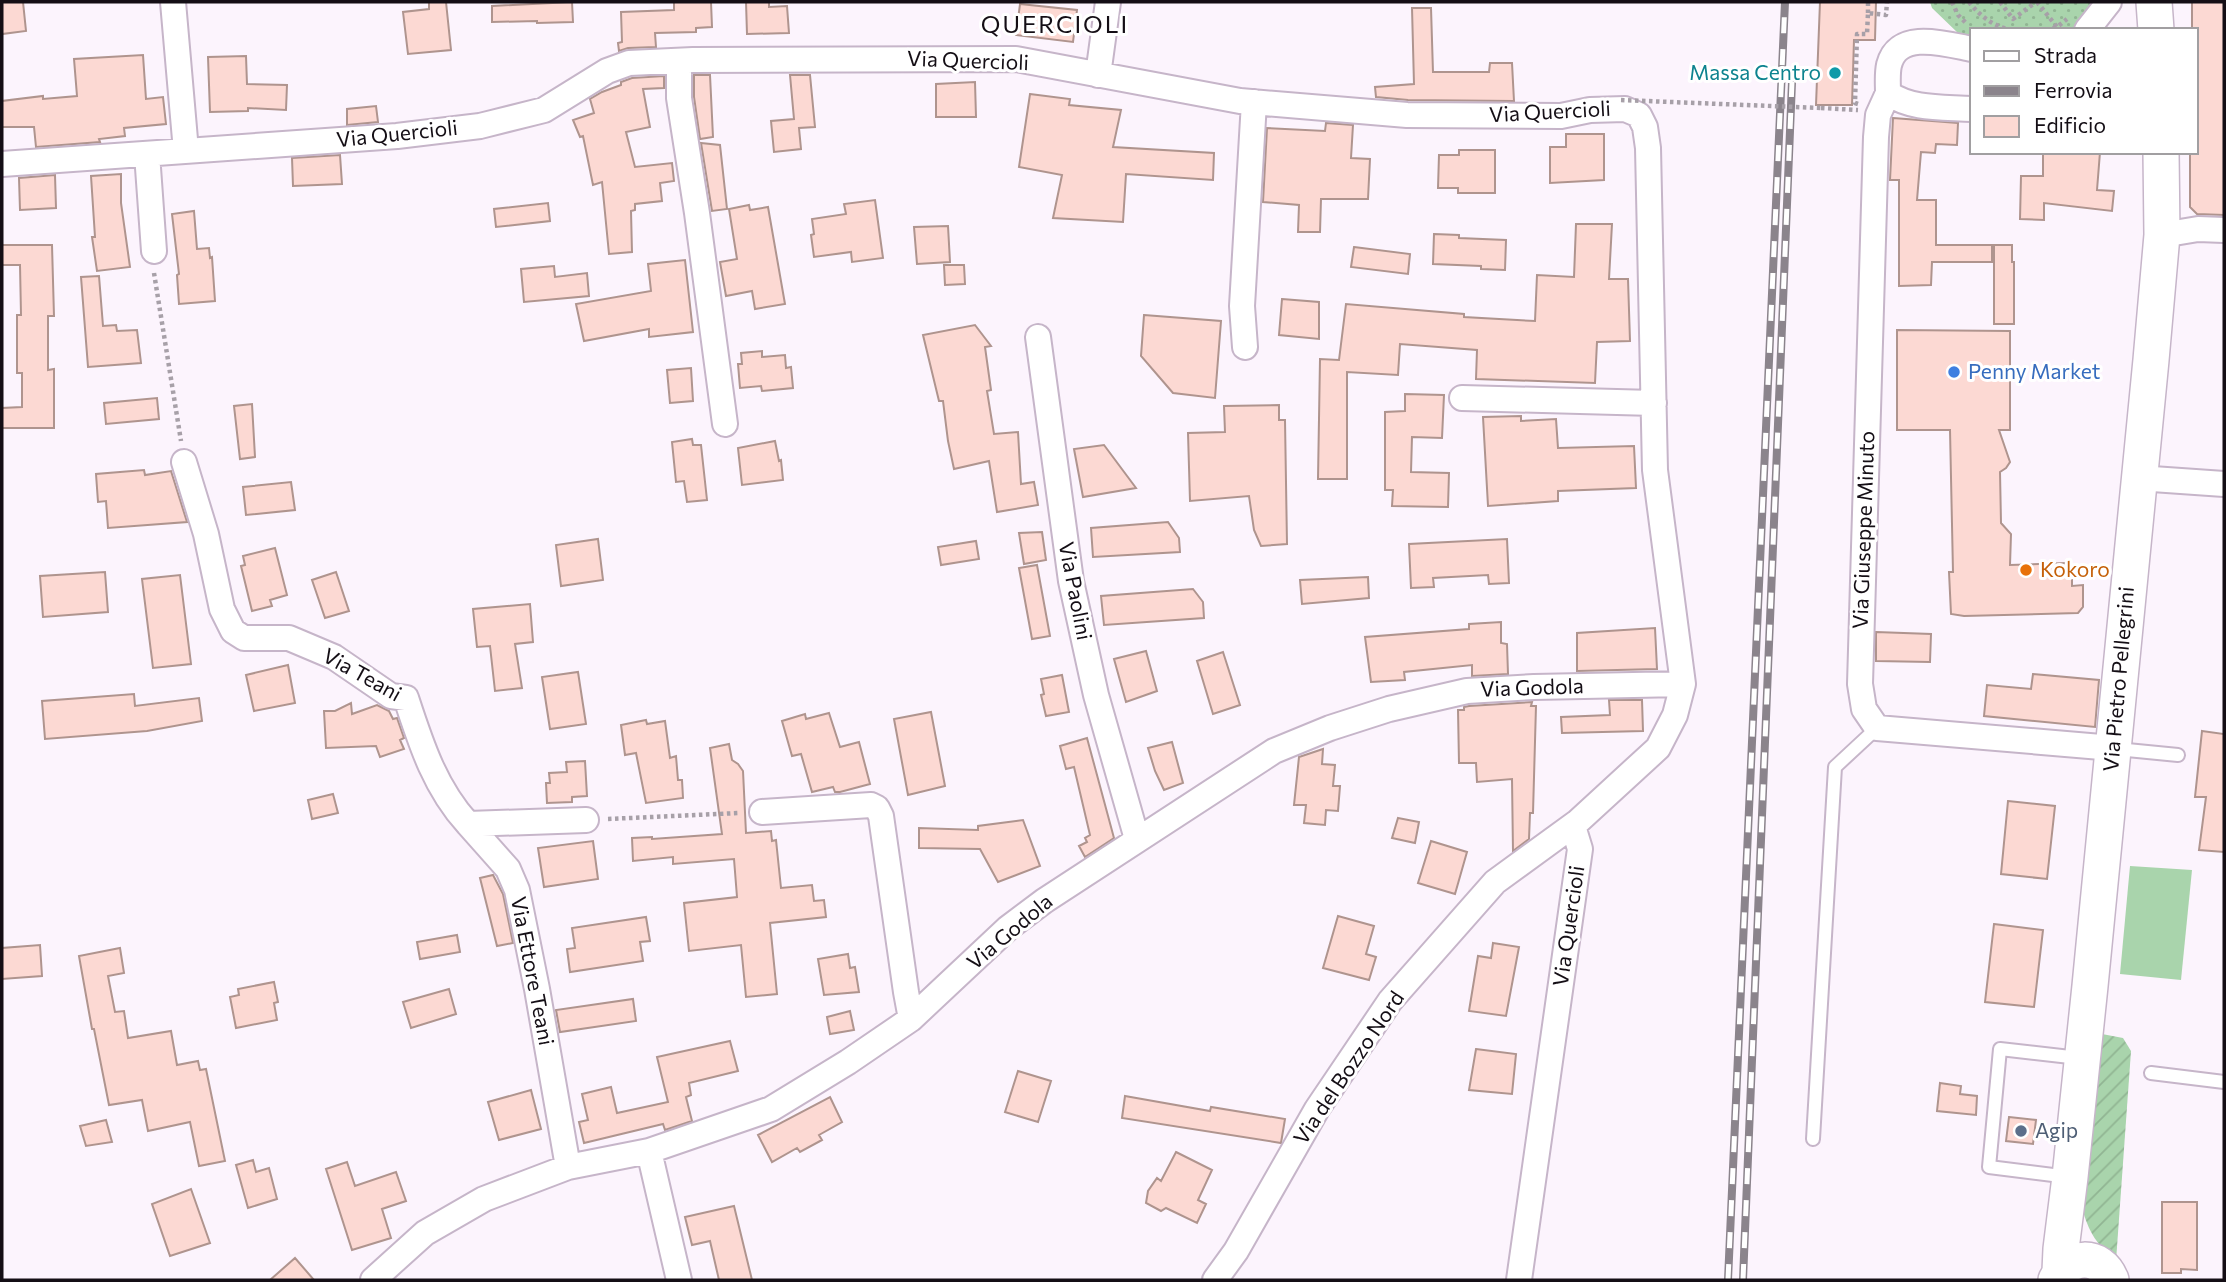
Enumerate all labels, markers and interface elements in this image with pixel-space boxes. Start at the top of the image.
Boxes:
district label: QUERCIOLI [981,9,1129,38]
legend [1970,28,2198,154]
text: Strada [2034,42,2097,67]
street label: Via Quercioli [907,45,1029,74]
place label: Massa Centro [1689,59,1821,84]
marker: Massa Centro [1827,65,1843,81]
text: Ferrovia [2034,77,2112,102]
street label: Via Quercioli [1488,95,1611,126]
text: Edificio [2034,112,2106,137]
street label: Via Quercioli [335,114,459,151]
place label: Penny Market [1968,358,2100,383]
marker: Penny Market [1946,364,1962,380]
street label: Via Giuseppe Minuto [1847,430,1878,629]
street label: Via Paolini [1055,539,1098,642]
place label: Kokoro [2040,556,2110,581]
marker: Kokoro [2018,562,2034,578]
street label: Via Pietro Pellegrini [2097,585,2138,772]
street label: Via Teani [319,642,406,706]
street label: Via Godola [1480,672,1584,701]
street label: Via Quercioli [1547,864,1588,988]
street label: Via Godola [961,888,1057,974]
street label: Via Ettore Teani [507,894,560,1047]
street label: Via del Bozzo Nord [1287,986,1408,1149]
place label: Agip [2035,1117,2078,1142]
marker: Agip [2013,1123,2029,1139]

